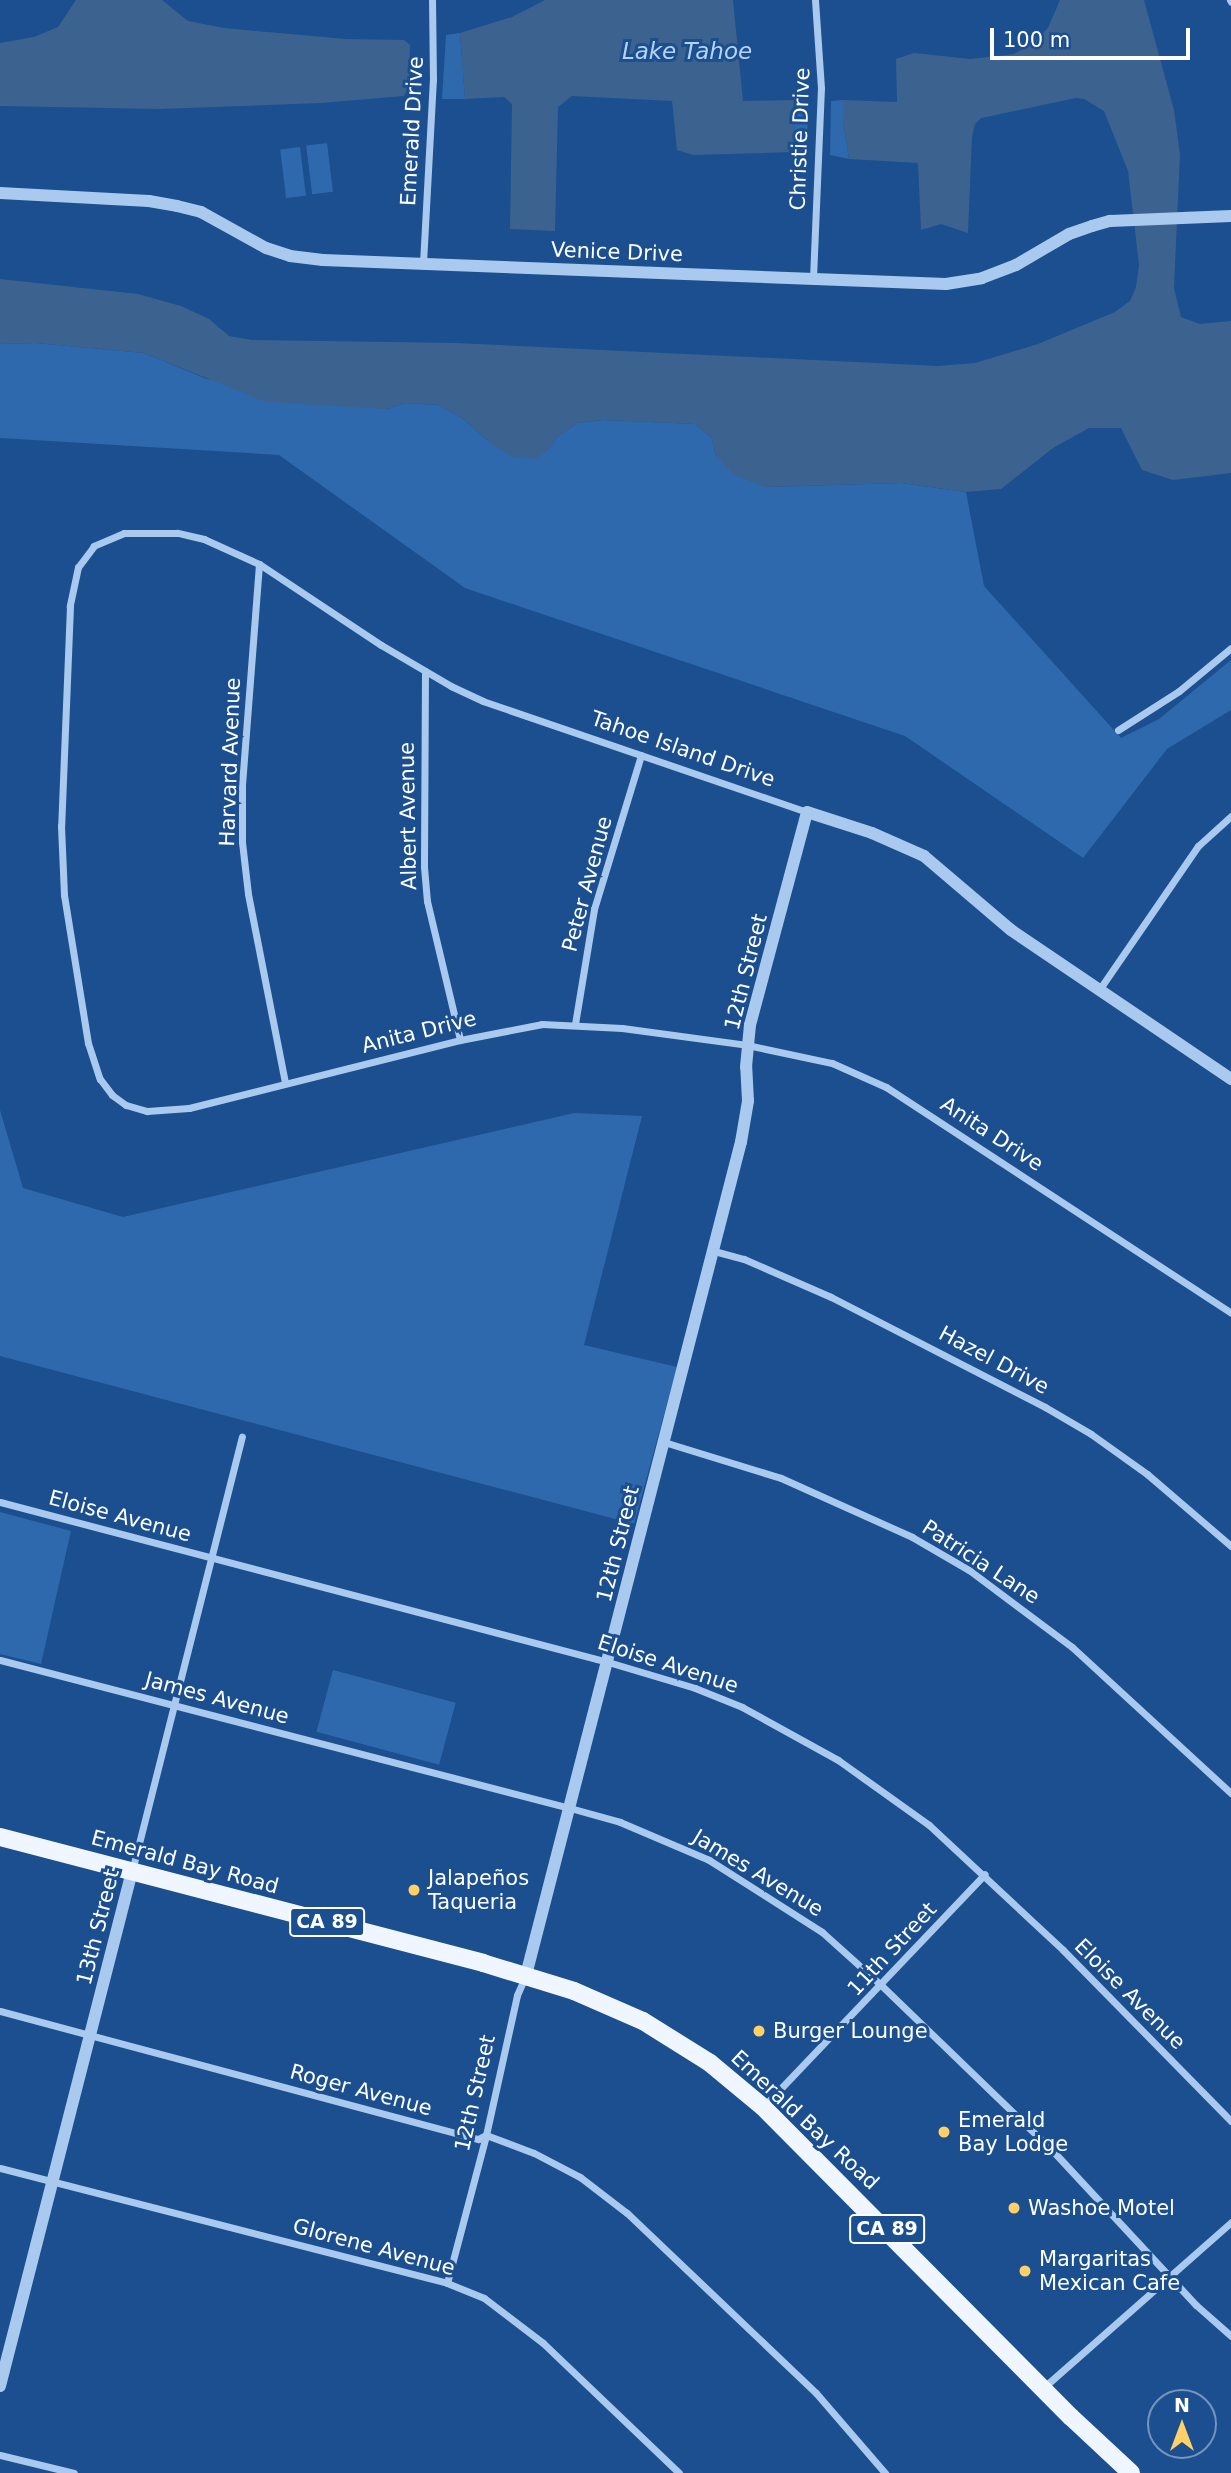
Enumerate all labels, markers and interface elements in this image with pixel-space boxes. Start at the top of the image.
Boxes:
scale bar [993,14,1192,58]
text: 100 m [1003,28,1070,52]
water label: Lake Tahoe [622,37,752,65]
street label: Emerald Drive [395,55,429,207]
street label: Christie Drive [785,67,815,211]
street label: Venice Drive [551,237,683,267]
street label: Harvard Avenue [214,677,246,847]
street label: Tahoe Island Drive [588,706,778,792]
street label: Albert Avenue [394,742,422,890]
street label: Peter Avenue [557,813,617,955]
street label: 12th Street [719,911,773,1033]
street label: Anita Drive [359,1006,479,1058]
street label: Anita Drive [936,1091,1048,1177]
street label: Hazel Drive [935,1320,1053,1400]
street label: 12th Street [591,1483,645,1605]
street label: Eloise Avenue [46,1485,194,1547]
street label: Patricia Lane [918,1515,1044,1609]
street label: Eloise Avenue [595,1629,741,1699]
street label: James Avenue [142,1667,292,1729]
street label: James Avenue [688,1824,828,1922]
street label: Emerald Bay Road [88,1825,282,1899]
place label: Jalapeños Taqueria [428,1865,529,1915]
street label: 13th Street [71,1866,125,1988]
marker: Jalapeños Taqueria [406,1882,422,1898]
street label: 11th Street [842,1897,942,2001]
road number: CA 89 [288,1906,366,1938]
street label: Eloise Avenue [1069,1933,1191,2055]
place label: Burger Lounge [773,2018,928,2044]
marker: Burger Lounge [751,2023,767,2039]
street label: 12th Street [449,2032,501,2154]
street label: Emerald Bay Road [726,2045,884,2195]
street label: Roger Avenue [287,2059,435,2121]
place label: Emerald Bay Lodge [958,2107,1068,2157]
marker: Emerald Bay Lodge [936,2124,952,2140]
place label: Washoe Motel [1028,2195,1175,2221]
marker: Washoe Motel [1006,2200,1022,2216]
street label: Glorene Avenue [290,2213,458,2281]
road number: CA 89 [848,2214,926,2244]
place label: Margaritas Mexican Cafe [1039,2246,1180,2296]
marker: Margaritas Mexican Cafe [1017,2263,1033,2279]
north arrow [1147,2389,1217,2459]
text: N [1174,2394,1190,2416]

